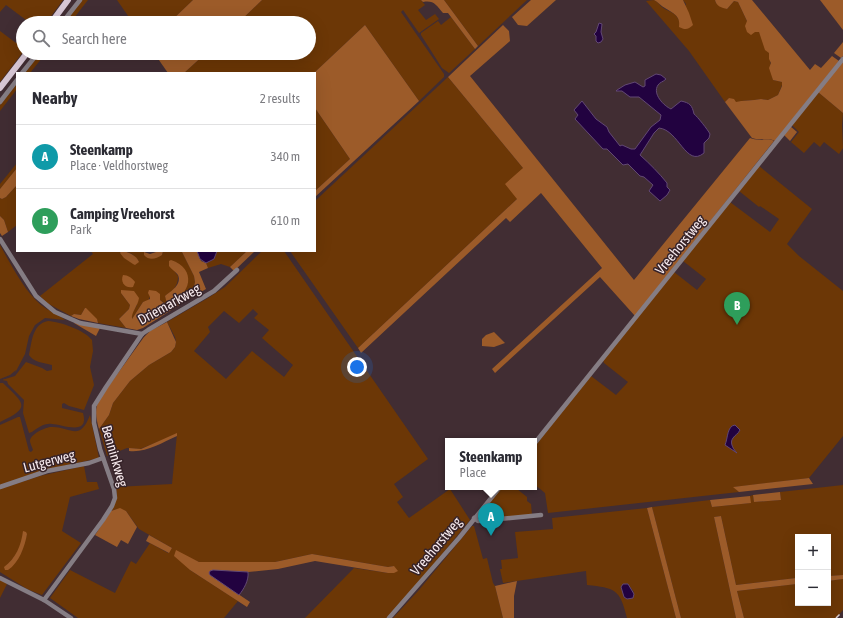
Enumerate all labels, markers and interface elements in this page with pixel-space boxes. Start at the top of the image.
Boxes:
search box [16,16,316,60]
icon: search [30,27,52,49]
text: Search here [62,30,127,47]
text: Nearby [32,88,78,108]
text: 2 results [260,91,300,106]
text: Steenkamp [70,141,133,158]
text: A [42,149,48,164]
text: 340 m [271,149,300,164]
text: Place · Veldhorstweg [70,158,168,173]
text: Camping Vreehorst [70,205,175,222]
street label: Vreehorstweg [652,212,708,278]
text: B [42,213,48,228]
text: 610 m [271,213,300,228]
text: Park [70,222,92,237]
street label: Driemarkweg [135,280,203,328]
pin: B [724,292,750,325]
your location [347,357,367,377]
street label: Benninkweg [99,423,131,489]
popup [445,438,537,490]
street label: Lutgerweg [21,446,77,476]
text: Steenkamp [460,448,522,465]
text: Place [460,465,486,480]
pin: A [478,503,504,536]
street label: Vreehorstweg [407,514,465,578]
map controls [795,534,831,606]
button: + [795,534,831,570]
button: − [795,570,831,606]

